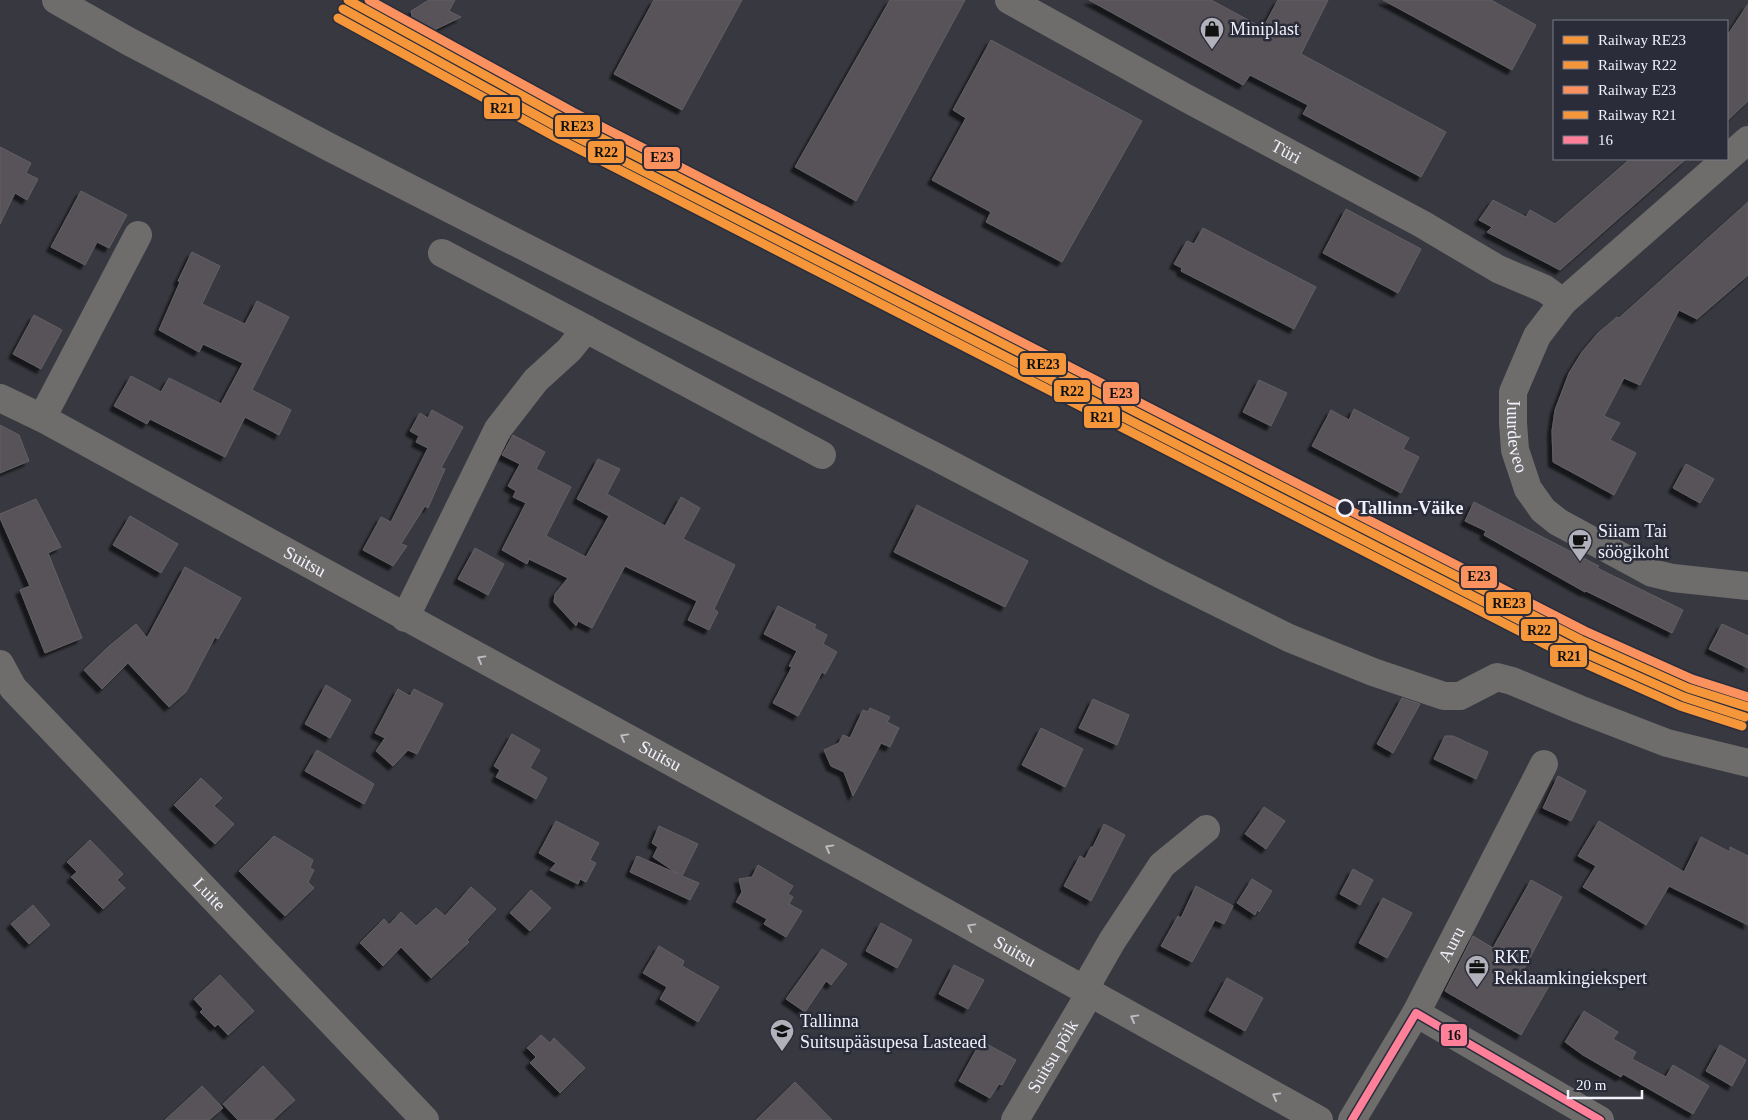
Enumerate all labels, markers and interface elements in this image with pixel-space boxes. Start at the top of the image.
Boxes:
shop icon: Miniplast [1199,16,1225,50]
place label: Miniplast [1230,19,1299,39]
legend [1553,20,1728,160]
text: Railway RE23 [1598,32,1686,48]
text: Railway R22 [1598,57,1677,73]
text: Railway E23 [1598,82,1676,98]
line badge: R21 [483,96,521,120]
text: R21 [490,101,514,116]
text: Railway R21 [1598,107,1677,123]
line badge: RE23 [554,114,601,138]
text: RE23 [560,119,594,134]
text: 16 [1598,132,1614,148]
street label: Türi [1268,135,1305,168]
line badge: R22 [587,140,625,164]
text: R22 [594,145,618,160]
line badge: E23 [643,146,681,170]
text: E23 [650,150,674,165]
line badge: RE23 [1019,352,1067,376]
text: RE23 [1026,357,1060,372]
line badge: R22 [1053,379,1091,403]
line badge: E23 [1102,381,1140,405]
text: R22 [1060,384,1084,399]
text: E23 [1109,386,1133,401]
street label: Juurdeveo [1503,399,1532,475]
line badge: R21 [1083,405,1121,429]
text: R21 [1090,410,1114,425]
place label: Tallinn-Väike [1358,498,1463,518]
marker: Tallinn-Väike [1336,499,1354,517]
place label: Siiam Tai söögikoht [1598,521,1669,562]
cafe icon: Siiam Tai söögikoht [1567,528,1593,562]
street label: Suitsu [280,542,329,581]
line badge: E23 [1460,565,1498,589]
text: E23 [1467,569,1491,584]
line badge: RE23 [1485,591,1532,615]
text: RE23 [1492,596,1526,611]
line badge: R22 [1520,618,1558,642]
text: R22 [1527,623,1551,638]
line badge: R21 [1549,644,1588,668]
text: R21 [1557,649,1581,664]
one-way arrow [478,655,487,665]
one-way arrow [621,733,630,743]
street label: Suitsu [636,736,685,775]
one-way arrow [825,844,834,854]
street label: Luite [189,873,230,915]
one-way arrow [967,923,976,933]
street label: Auru [1434,923,1469,965]
street label: Suitsu [990,931,1040,971]
place label: RKE Reklaamkingiekspert [1494,947,1647,988]
office icon: RKE Reklaamkingiekspert [1464,954,1490,988]
place label: Tallinna Suitsupääsupesa Lasteaed [800,1011,986,1052]
one-way arrow [1131,1014,1140,1024]
street label: Suitsu põik [1023,1016,1082,1096]
school or university icon: Tallinna Suitsupääsupesa Lasteaed [769,1018,795,1052]
line badge: 16 [1440,1023,1468,1047]
text: 16 [1447,1028,1461,1043]
scale bar [1568,1068,1642,1100]
text: 20 m [1576,1077,1607,1093]
one-way arrow [1273,1093,1282,1103]

